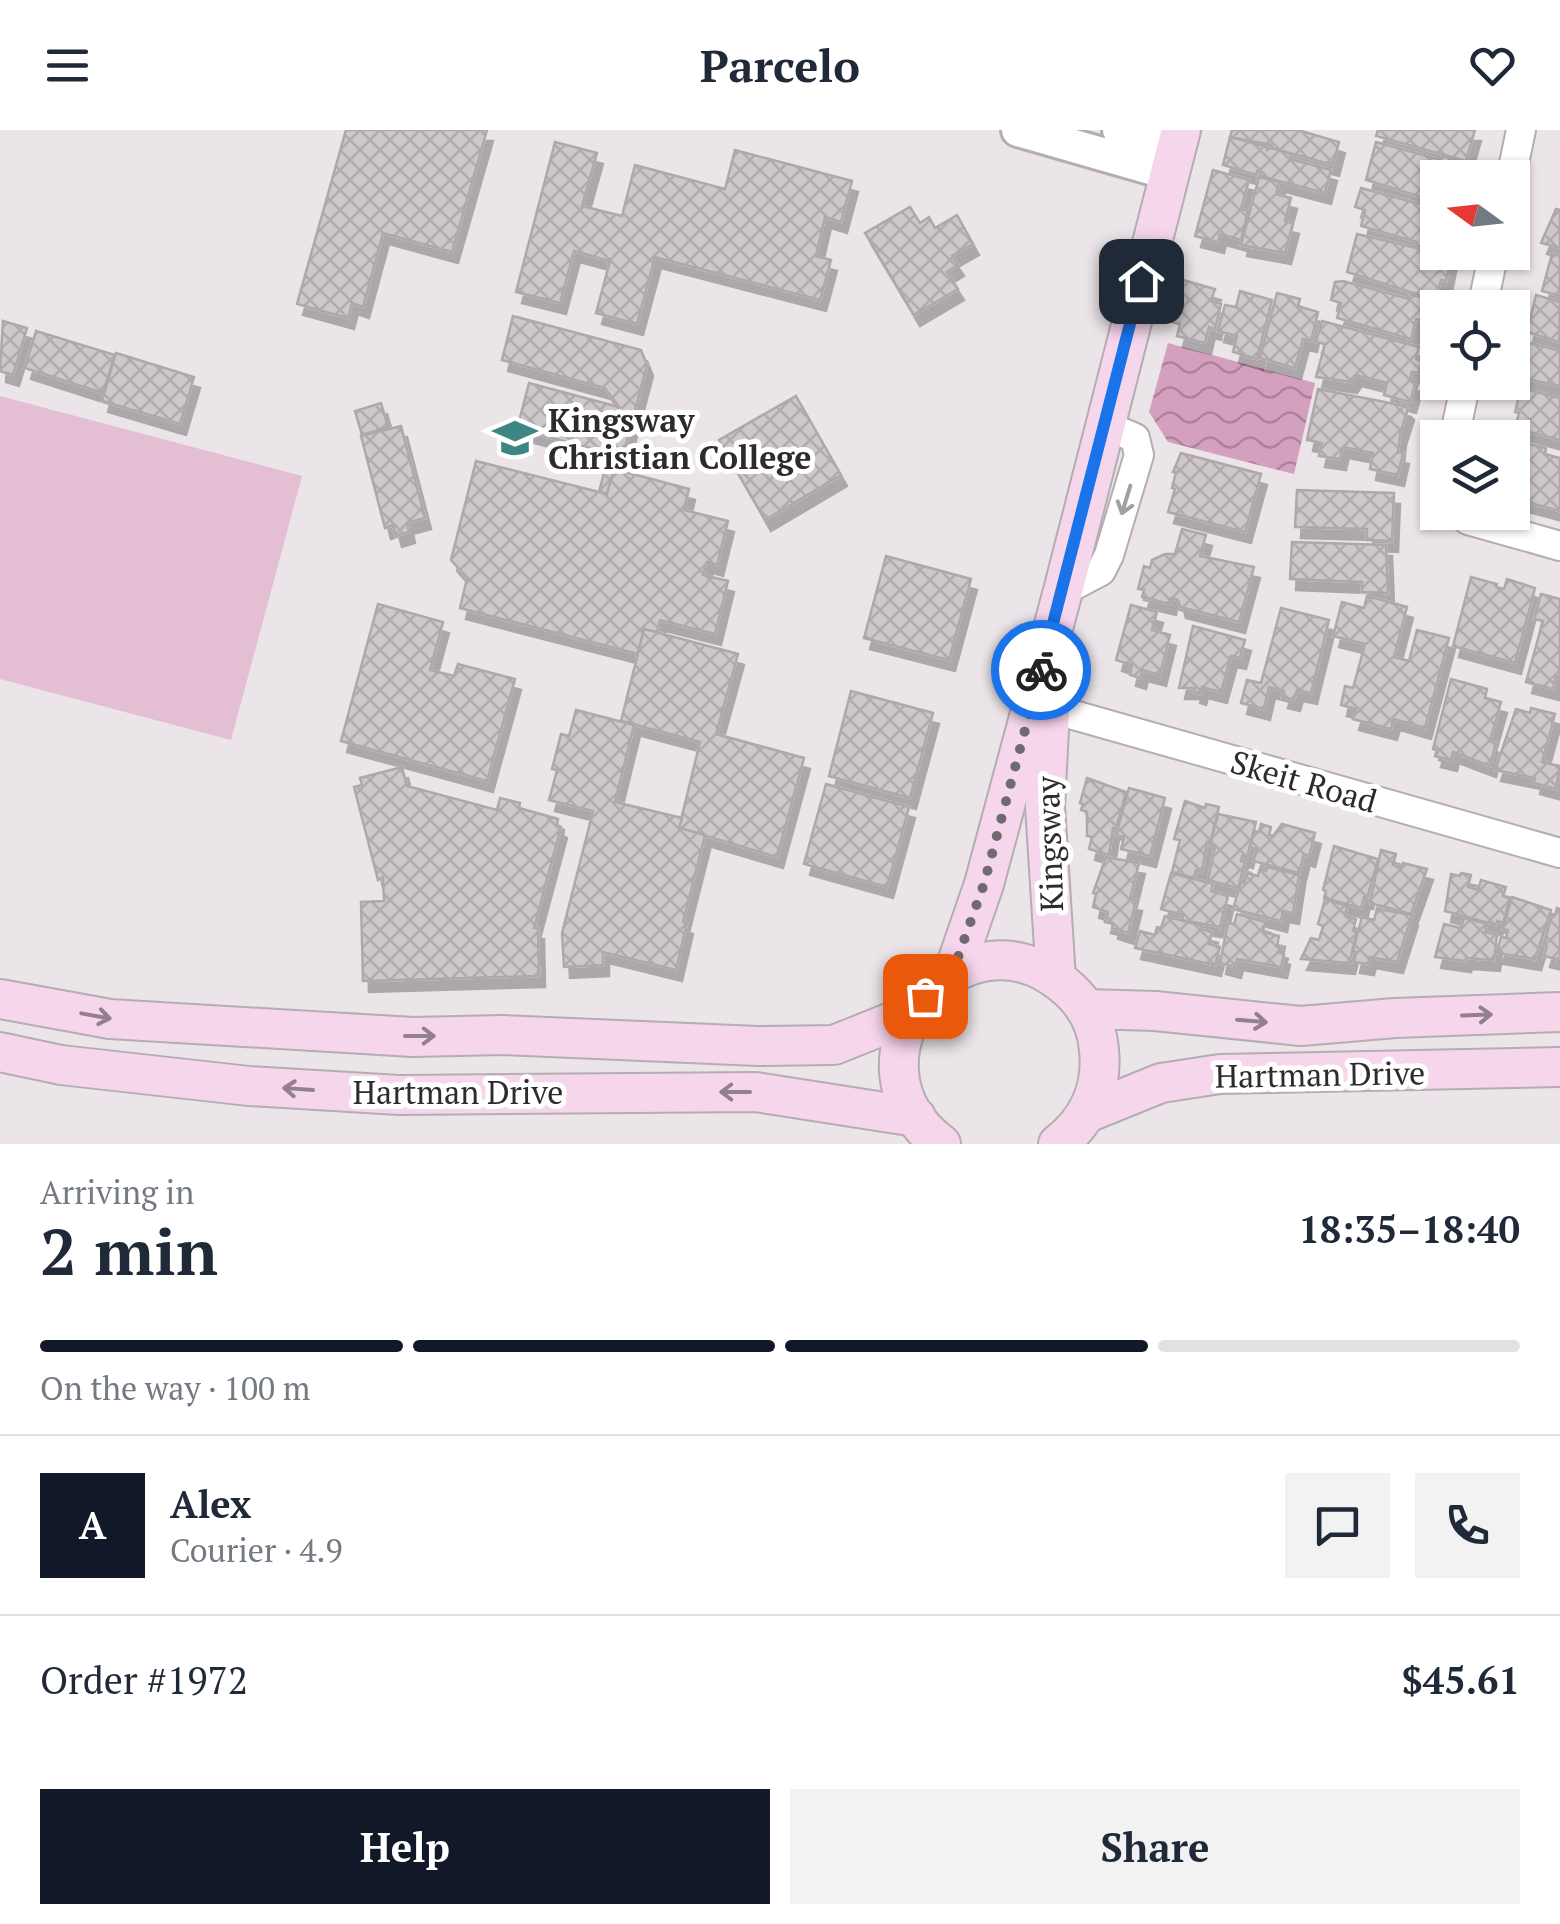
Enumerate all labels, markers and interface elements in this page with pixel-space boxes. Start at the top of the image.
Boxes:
text: Parcelo [700,35,860,95]
icon: menu [40,38,95,93]
icon: heart [1465,38,1520,93]
north arrow [1420,160,1530,270]
map controls [1420,160,1530,530]
pin [1099,239,1184,324]
icon: home [1114,254,1169,309]
button: locate [1420,290,1530,400]
place label: Kingsway Christian College [548,399,812,478]
school or university icon: Kingsway Christian College [491,414,539,462]
button: layers [1420,420,1530,530]
one-way arrow [1116,484,1134,516]
courier [991,620,1091,720]
icon: bike [1014,643,1069,698]
street label: Skeit Road [1226,740,1382,822]
street label: Kingsway [1026,775,1072,913]
pin [883,954,968,1039]
icon: bag [898,969,953,1024]
one-way arrow [1461,1006,1493,1025]
one-way arrow [79,1007,112,1026]
one-way arrow [1236,1012,1268,1031]
one-way arrow [404,1026,436,1046]
street label: Hartman Drive [1214,1051,1426,1097]
street label: Hartman Drive [353,1071,563,1113]
one-way arrow [283,1079,315,1098]
one-way arrow [720,1082,752,1102]
text: Arriving in [40,1171,194,1213]
text: 18:35–18:40 [1298,1204,1520,1254]
text: 2 min [40,1207,218,1294]
text: On the way · 100 m [40,1367,310,1409]
button: chat [1285,1473,1390,1578]
button: phone [1415,1473,1520,1578]
text: Alex [170,1479,251,1529]
text: A [79,1500,106,1550]
text: Courier · 4.9 [170,1529,342,1571]
text: Order #1972 [40,1655,248,1705]
text: $45.61 [1401,1655,1520,1705]
button: Help [40,1789,770,1904]
button: Share [790,1789,1520,1904]

